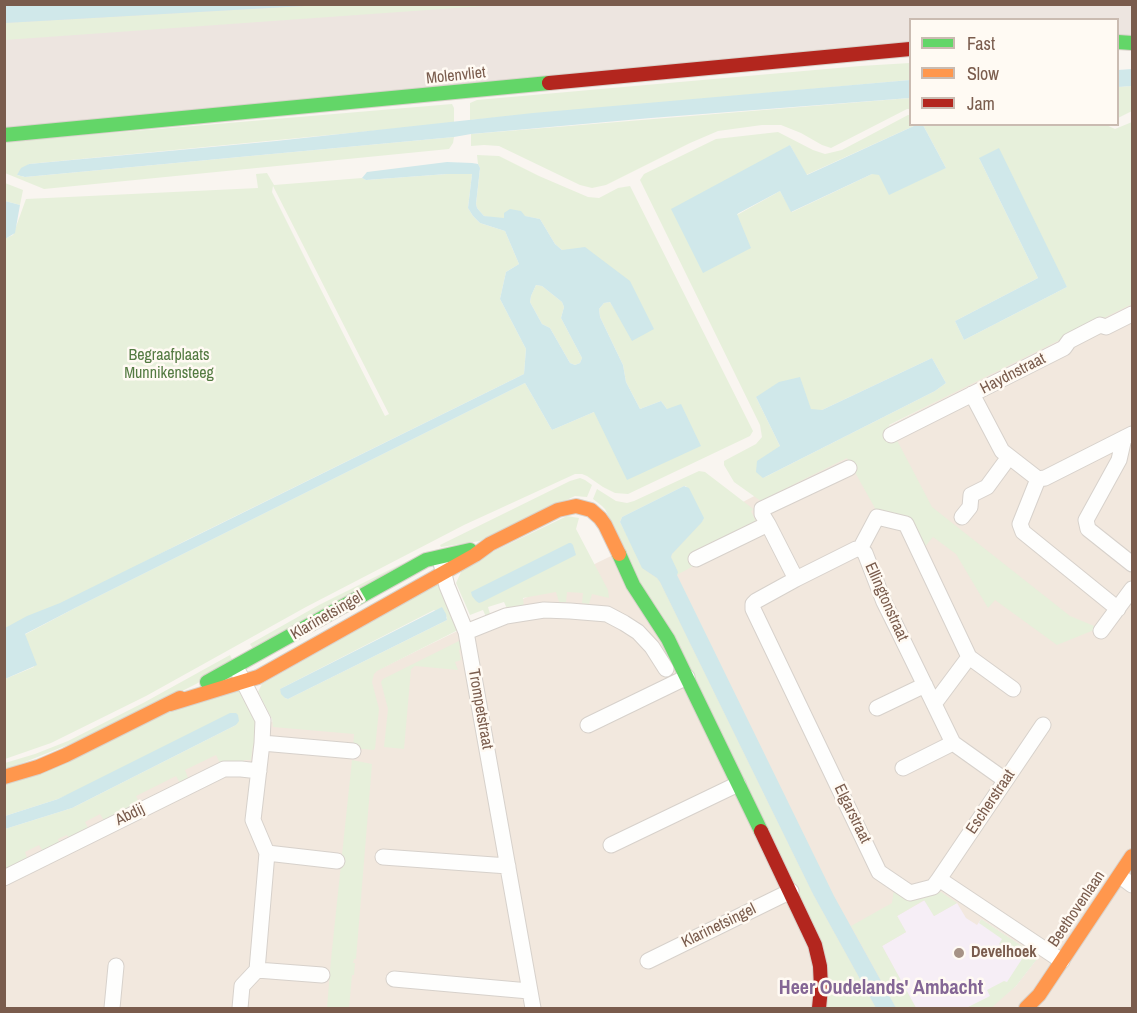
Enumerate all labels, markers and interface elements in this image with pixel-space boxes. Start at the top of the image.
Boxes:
legend [909,18,1119,126]
text: Fast [967,31,995,56]
text: Slow [967,61,999,86]
street label: Molenvliet [425,63,487,89]
text: Jam [967,91,995,116]
park label: Begraafplaats Munnikensteeg [124,346,214,384]
street label: Haydnstraat [977,349,1049,399]
street label: Ellingtonstraat [860,560,912,644]
street label: Klarinetsingel [287,588,367,644]
street label: Trompetstraat [463,667,497,751]
street label: Escherstraat [962,766,1020,838]
street label: Elgarstraat [829,781,875,847]
street label: Abdij [112,800,148,830]
street label: Beethovenlaan [1045,867,1109,951]
street label: Klarinetsingel [679,900,759,952]
place label: Develhoek [971,943,1037,963]
marker: Develhoek [952,946,966,960]
district label: Heer Oudelands' Ambacht [779,977,983,1001]

